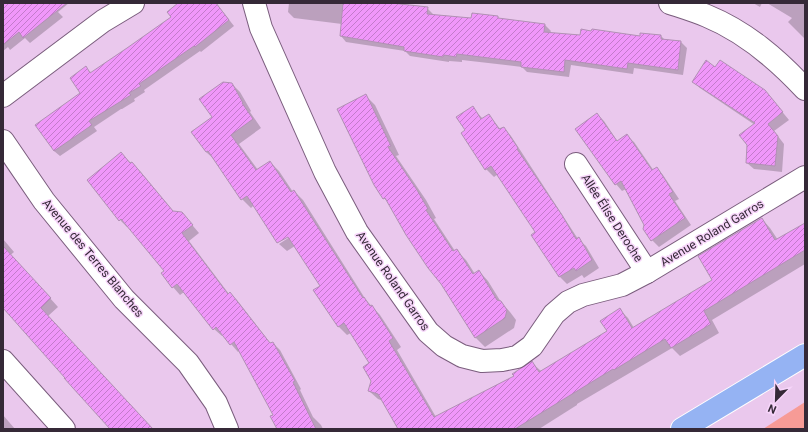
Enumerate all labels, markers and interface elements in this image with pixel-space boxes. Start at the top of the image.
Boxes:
street label: Allée Élise Deroche [578,171,646,265]
street label: Avenue des Terres Blanches [39,196,147,320]
street label: Avenue Roland Garros [658,197,766,269]
street label: Avenue Roland Garros [353,229,433,333]
north arrow [756,380,796,420]
text: N [766,401,778,416]

